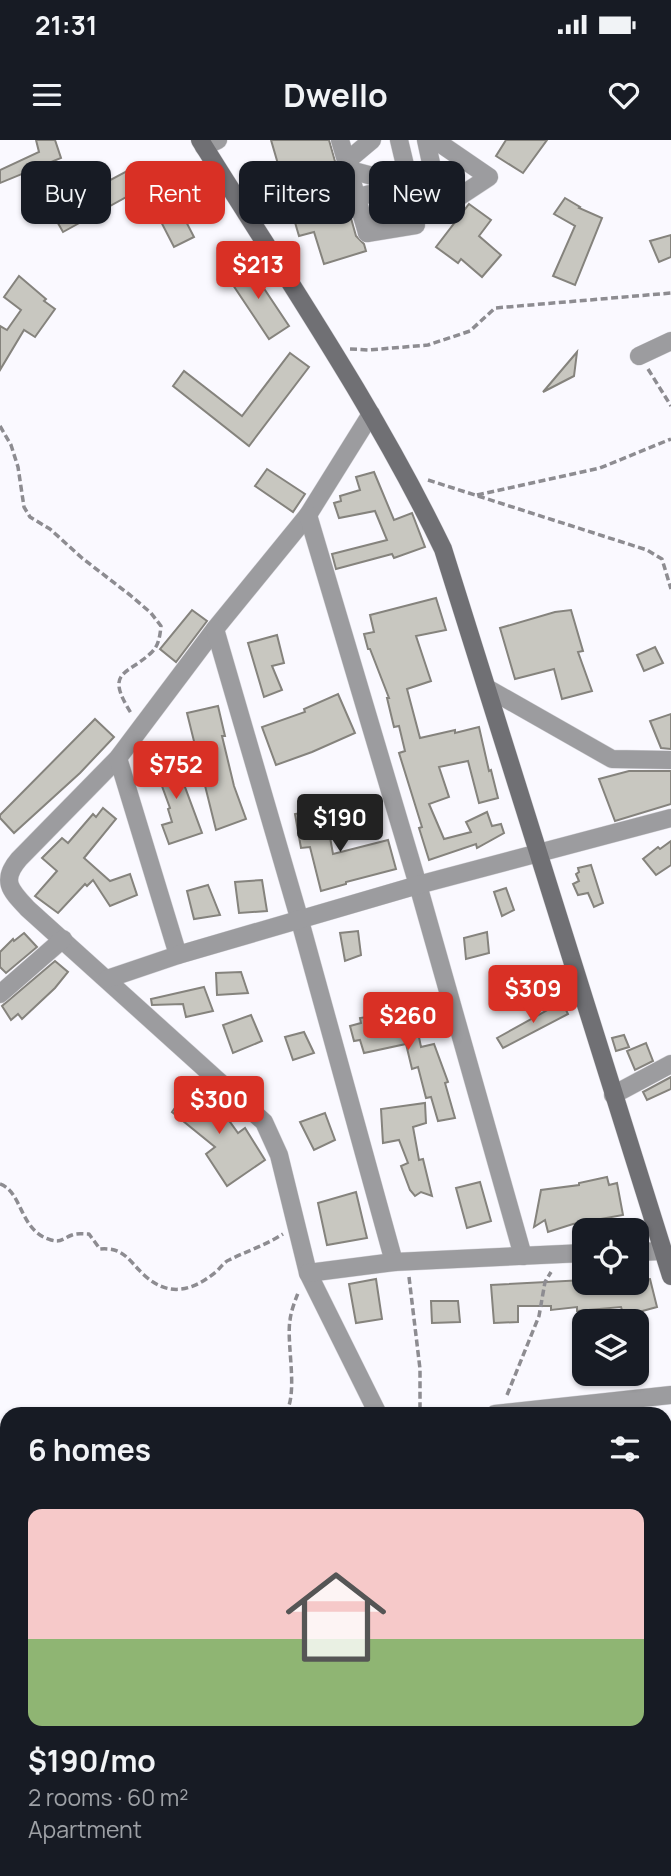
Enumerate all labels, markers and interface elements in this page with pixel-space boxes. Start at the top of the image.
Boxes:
text: 21:31 [35,7,97,43]
text: Dwello [283,73,388,117]
icon: menu [28,76,66,114]
icon: heart [605,76,643,114]
chip: Buy [21,161,111,224]
chip: Rent [125,161,225,224]
chip: Filters [239,161,355,224]
chip: New [369,161,465,224]
pin: $213 [217,242,299,301]
text: $213 [232,248,284,280]
pin: $752 [135,742,217,801]
text: $752 [149,748,203,780]
pin: $190 [299,794,381,854]
text: $190 [313,801,367,833]
pin: $309 [492,966,574,1025]
text: $309 [504,972,562,1004]
pin: $260 [367,992,449,1052]
text: $260 [379,999,437,1031]
pin: $300 [178,1076,260,1136]
text: $300 [190,1083,248,1115]
map controls [572,1218,649,1386]
button: locate [572,1218,649,1295]
button: layers [572,1309,649,1386]
text: 6 homes [28,1429,151,1470]
icon: filters [606,1430,644,1468]
icon: home [273,1554,399,1680]
text: $190/mo [28,1740,156,1781]
text: 2 rooms · 60 m² [28,1781,189,1813]
text: Apartment [28,1813,142,1845]

